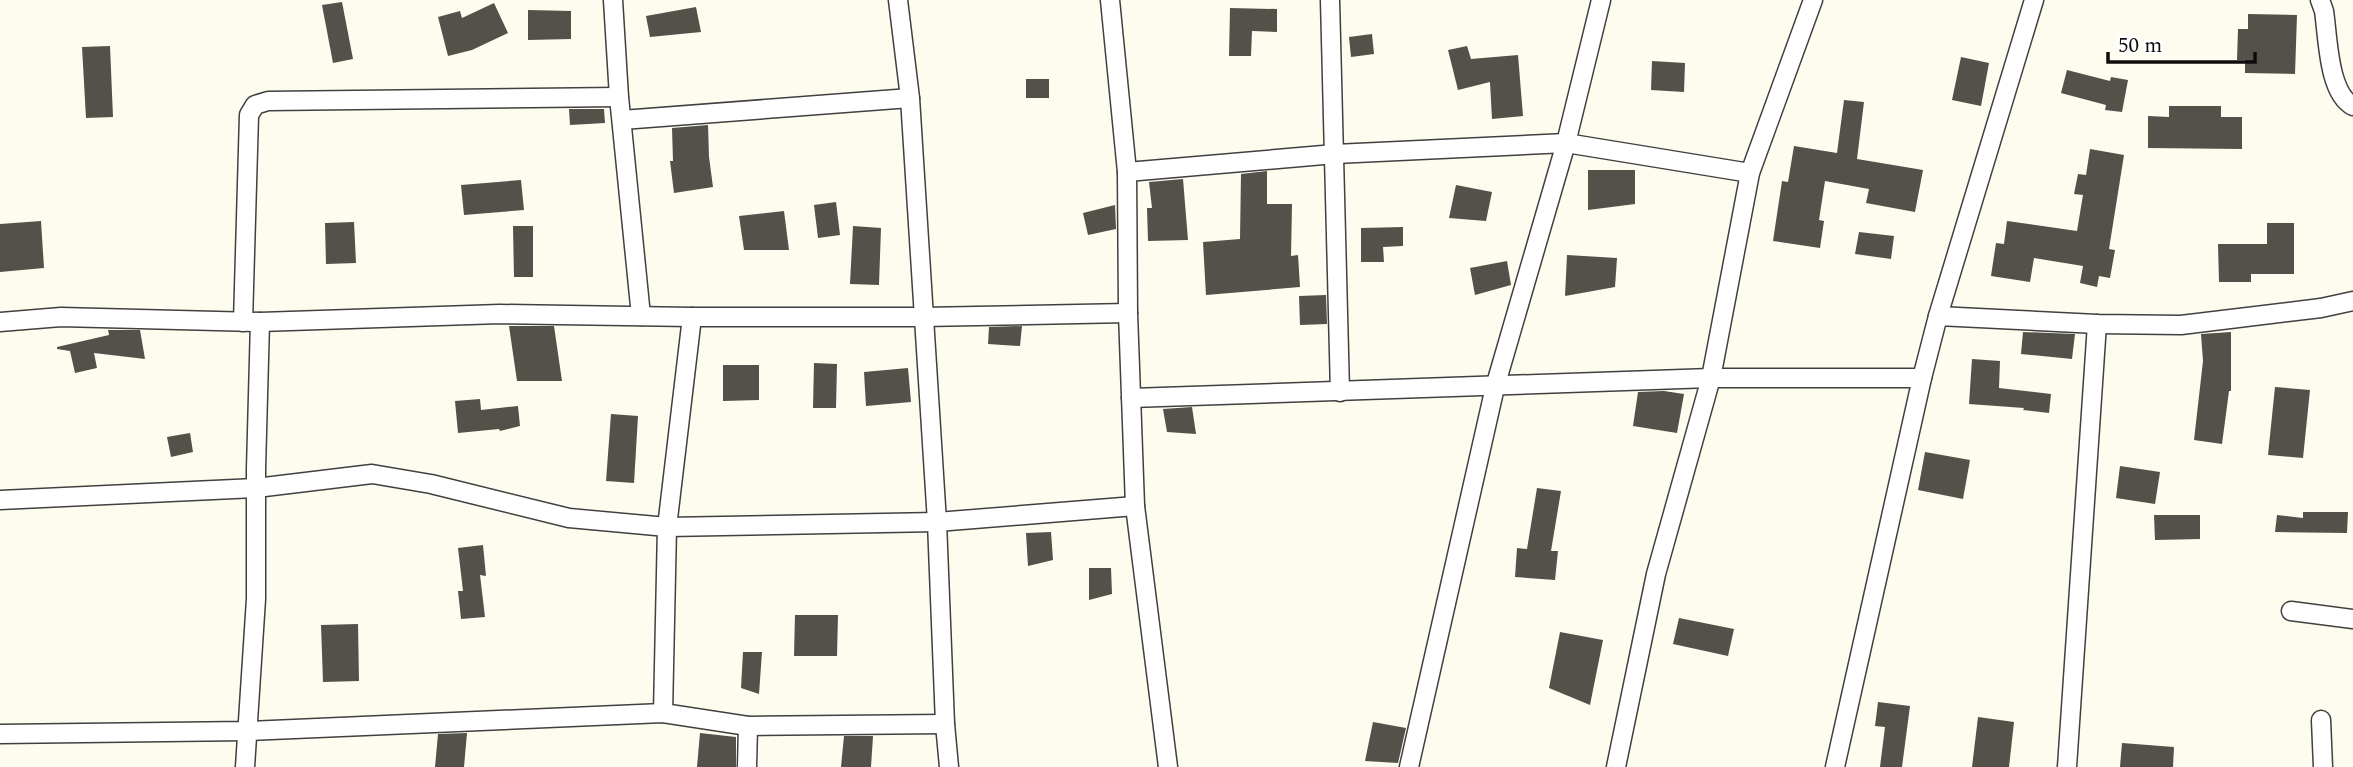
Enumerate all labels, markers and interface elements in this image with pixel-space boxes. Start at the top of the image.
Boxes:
scale bar [2108,21,2255,65]
text: 50 m [2118,30,2162,62]

